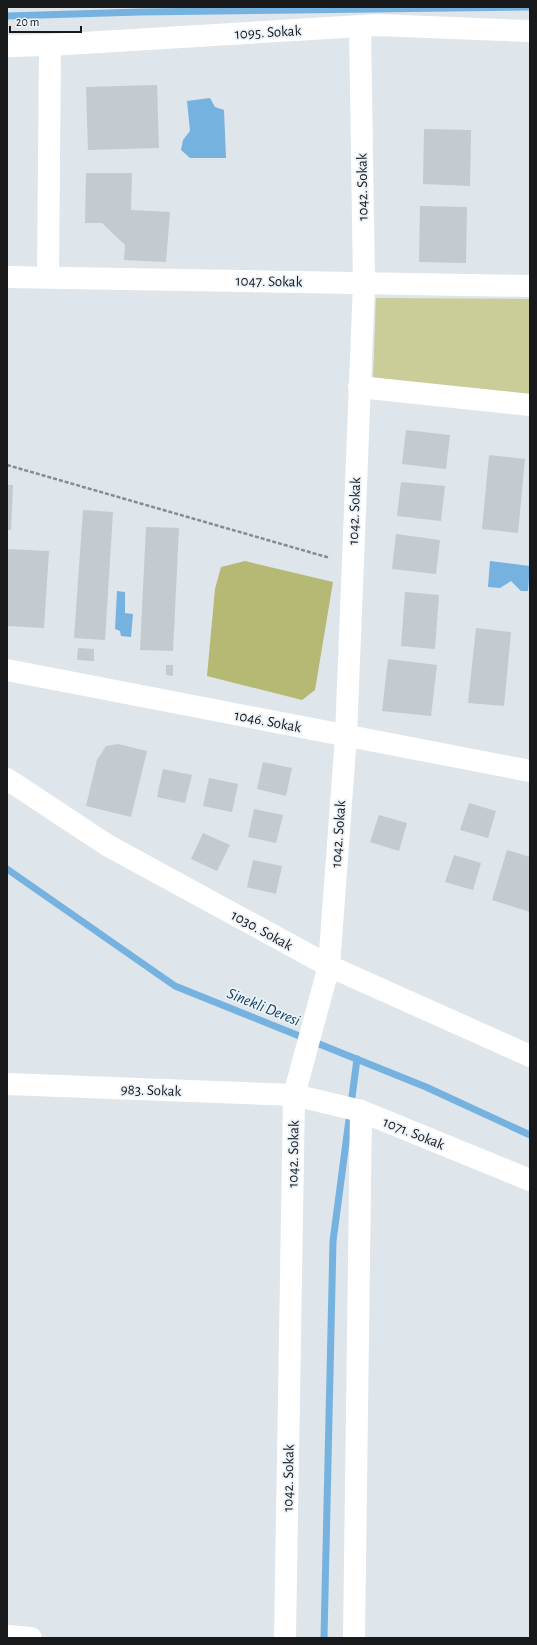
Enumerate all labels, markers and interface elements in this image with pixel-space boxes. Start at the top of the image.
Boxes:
scale bar [10,8,81,34]
text: 20 m [16,16,39,28]
street label: 1095. Sokak [234,23,302,42]
street label: 1042. Sokak [354,153,371,221]
street label: 1047. Sokak [235,273,303,290]
street label: 1042. Sokak [346,477,363,545]
street label: 1046. Sokak [233,708,303,735]
street label: 1042. Sokak [329,800,348,868]
street label: 1030. Sokak [229,908,295,953]
water label: Sinekli Deresi [225,985,303,1029]
street label: 983. Sokak [120,1082,182,1099]
street label: 1071. Sokak [381,1114,447,1153]
street label: 1042. Sokak [285,1120,302,1188]
street label: 1042. Sokak [280,1444,297,1512]

